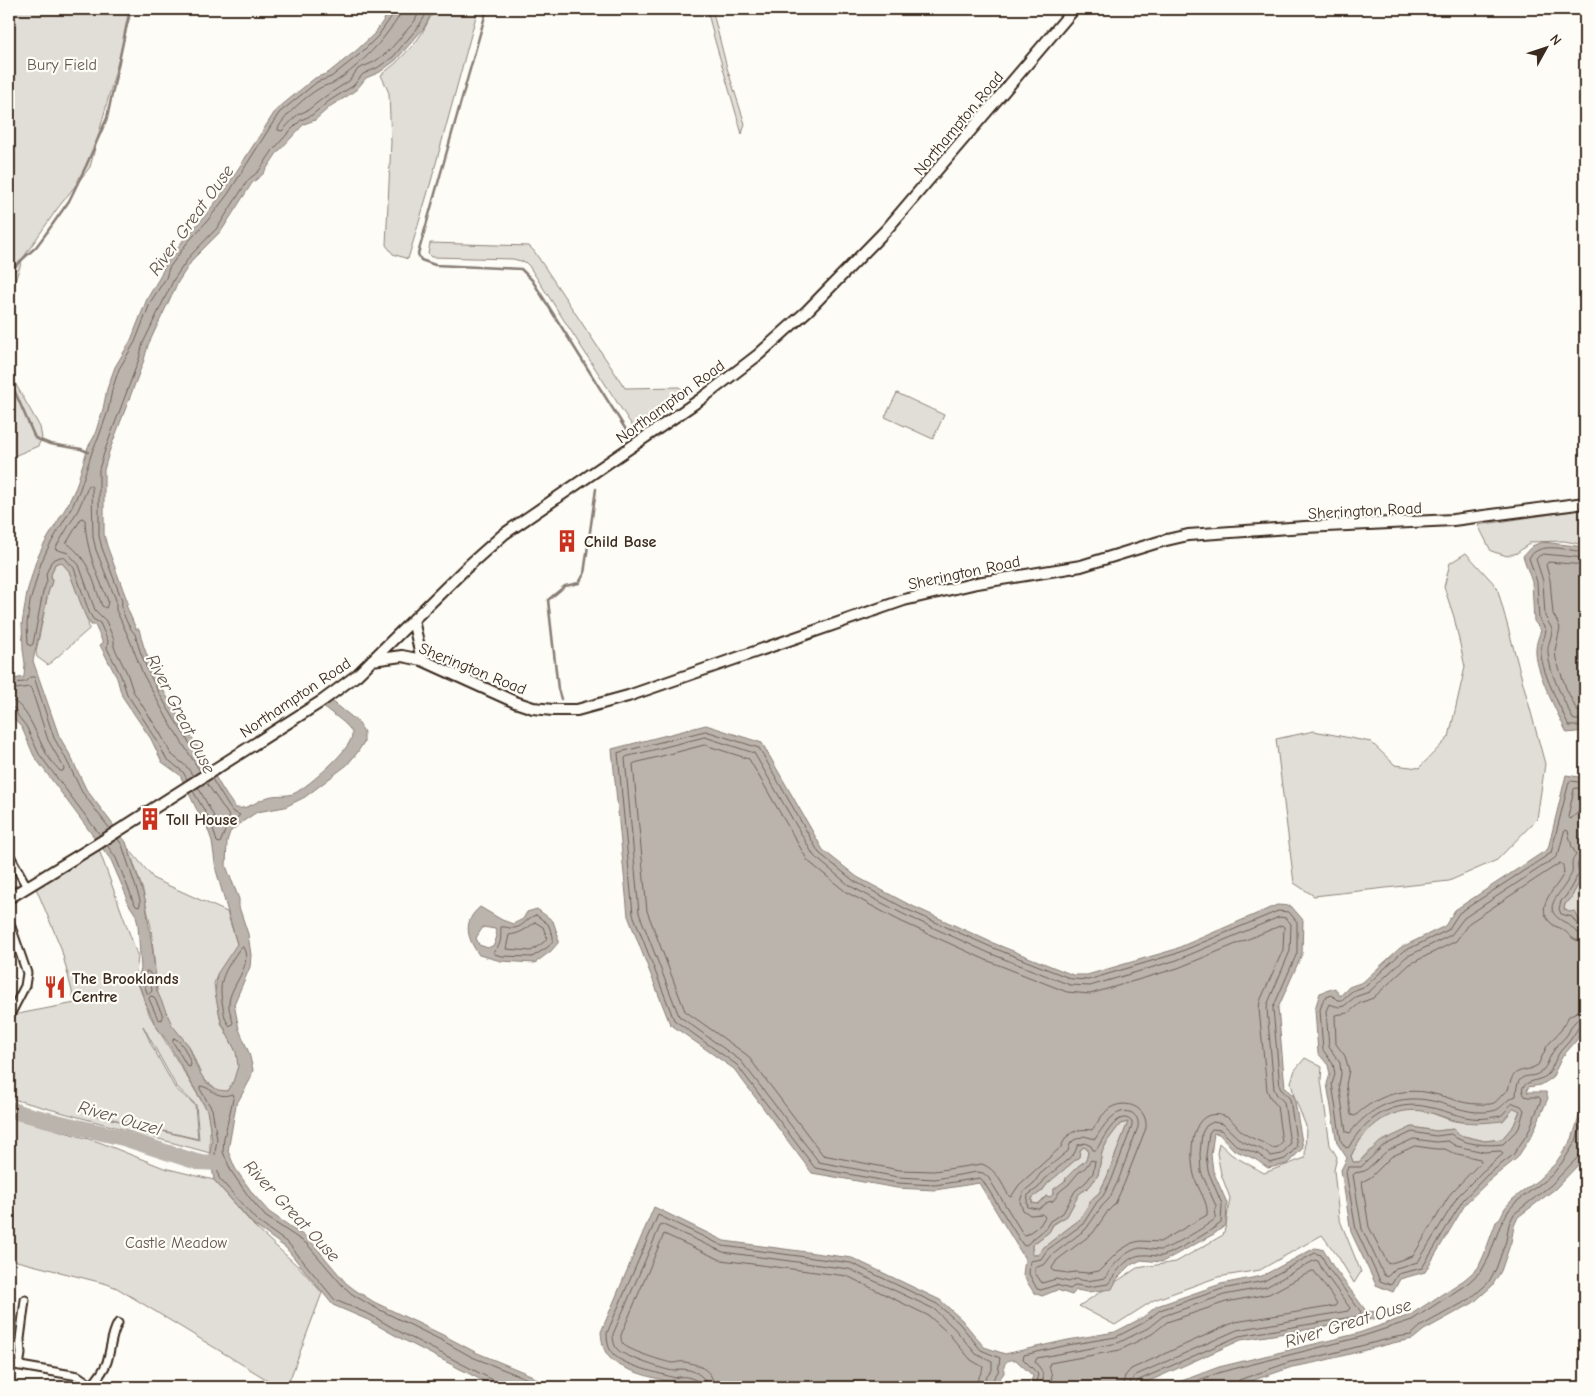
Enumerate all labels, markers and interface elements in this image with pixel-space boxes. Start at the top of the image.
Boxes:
north arrow [1522,22,1572,72]
text: N [1546,31,1565,49]
park label: Bury Field [27,56,97,74]
street label: Northampton Road [910,68,1007,179]
water label: River Great Ouse [144,161,239,280]
street label: Northampton Road [613,356,728,447]
street label: Sherington Road [1308,499,1422,523]
building icon: Child Base [554,528,580,554]
place label: Child Base [584,533,656,551]
street label: Sherington Road [907,552,1022,594]
street label: Sherington Road [416,639,529,699]
water label: River Great Ouse [141,651,220,778]
street label: Northampton Road [237,654,354,742]
building icon: Toll House [137,806,163,832]
place label: Toll House [166,811,237,829]
place label: The Brooklands Centre [72,970,179,1006]
restaurant icon: The Brooklands Centre [42,974,68,1000]
water label: River Ouzel [76,1097,165,1141]
water label: River Great Ouse [239,1156,344,1267]
park label: Castle Meadow [125,1234,228,1252]
water label: River Great Ouse [1282,1294,1414,1353]

